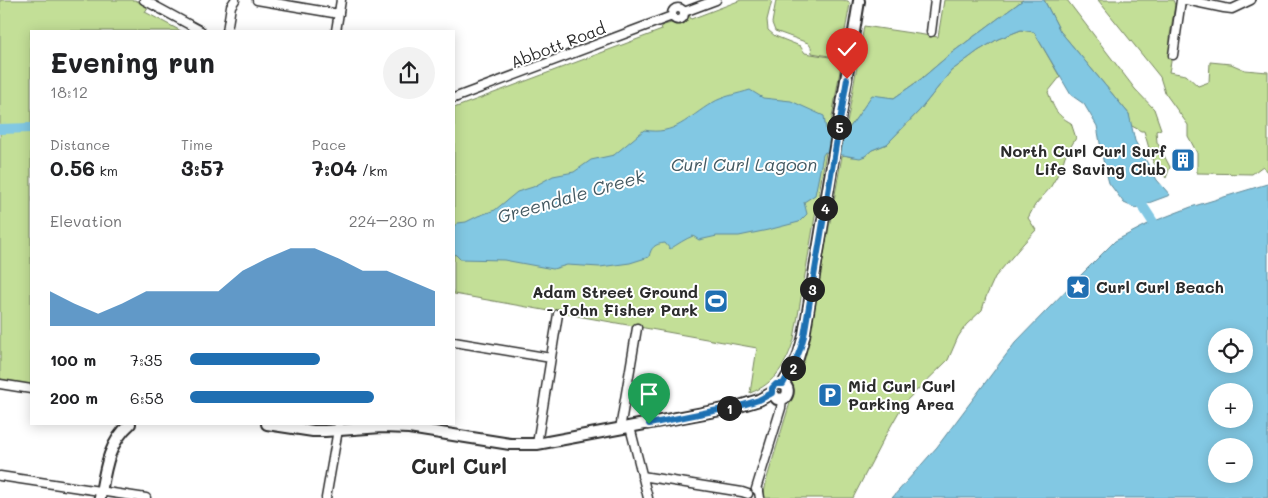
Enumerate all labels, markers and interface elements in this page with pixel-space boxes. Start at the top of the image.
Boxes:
street label: Abbott Road [507,17,608,72]
pin [826,28,868,79]
icon: check [833,35,861,63]
text: Evening run [50,44,215,80]
button: share [383,47,435,99]
text: 18:12 [50,81,88,102]
pin: 5 [826,114,852,140]
text: 5 [835,118,844,137]
text: Distance [50,135,110,154]
text: Time [181,135,213,154]
text: Pace [312,135,346,154]
place label: North Curl Curl Surf Life Saving Club [1000,140,1167,179]
building icon: North Curl Curl Surf Life Saving Club [1170,147,1196,173]
water label: Curl Curl Lagoon [671,152,817,176]
text: 0.56 [50,154,95,181]
text: 3:57 [181,154,224,181]
text: 7:04 [312,154,357,181]
text: km [95,161,118,180]
text: /km [357,161,388,180]
water label: Greendale Creek [494,163,648,229]
pin: 4 [812,196,838,220]
text: 4 [821,199,830,218]
text: Elevation [50,210,122,231]
text: 224–230 m [349,210,435,231]
place icon: Curl Curl Beach [1065,274,1091,300]
pin: 3 [800,276,824,302]
place label: Curl Curl Beach [1096,276,1224,297]
text: 3 [808,280,817,299]
place label: Adam Street Ground - John Fisher Park [532,281,698,320]
sports icon: Adam Street Ground - John Fisher Park [703,288,729,314]
map controls [1208,328,1253,483]
button: locate [1208,328,1253,373]
text: 100 m [50,349,96,370]
text: 7:35 [130,349,163,370]
pin: 2 [780,356,806,380]
text: 2 [790,359,797,378]
pin [628,373,670,424]
place label: Mid Curl Curl Parking Area [848,375,955,414]
icon: arrive [635,380,663,408]
parking icon: Mid Curl Curl Parking Area [817,382,843,408]
button: + [1208,383,1253,428]
text: 200 m [50,387,98,408]
text: 6:58 [130,387,164,408]
pin: 1 [716,396,742,420]
text: 1 [726,399,733,418]
button: − [1208,438,1253,483]
district label: Curl Curl [411,452,507,479]

